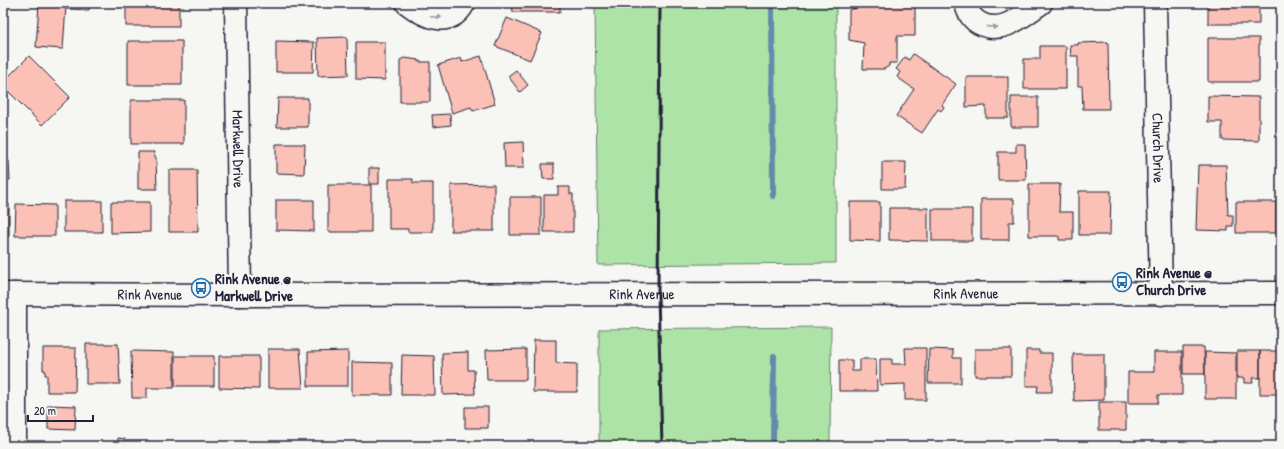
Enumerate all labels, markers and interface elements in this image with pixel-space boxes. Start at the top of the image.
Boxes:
one-way arrow [430,14,442,21]
one-way arrow [986,23,998,30]
street label: Markwell Drive [227,110,250,188]
street label: Church Drive [1147,113,1170,183]
place label: Rink Avenue @ Church Drive [1136,262,1212,300]
place label: Rink Avenue @ Markwell Drive [215,268,293,306]
bus stop icon: Rink Avenue @ Church Drive [1111,271,1133,293]
bus stop icon: Rink Avenue @ Markwell Drive [190,277,212,299]
street label: Rink Avenue [118,283,182,305]
street label: Rink Avenue [610,283,674,304]
street label: Rink Avenue [934,283,998,304]
scale bar [28,397,93,423]
text: 20 m [34,402,56,419]

